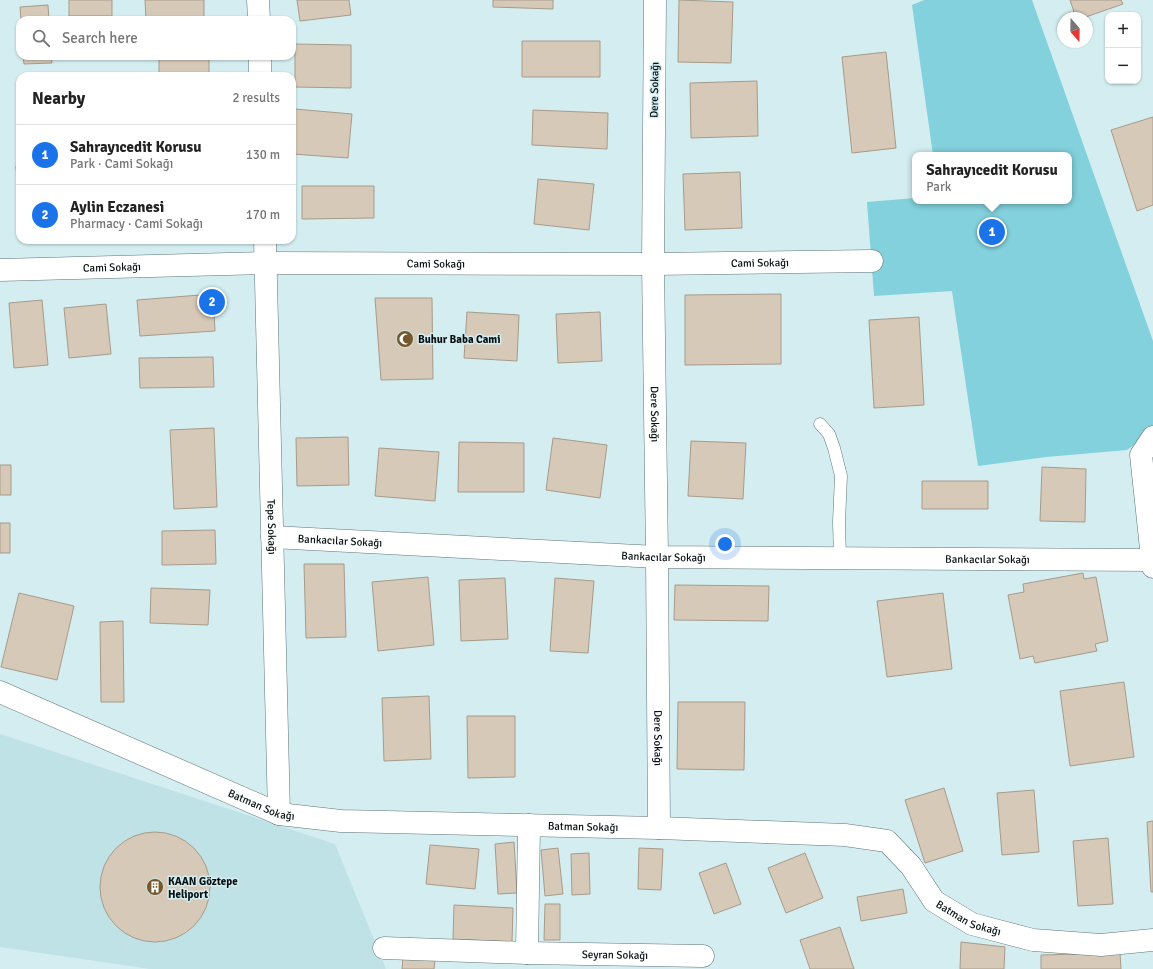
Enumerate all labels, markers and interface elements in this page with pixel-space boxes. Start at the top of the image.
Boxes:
north arrow [1057,12,1093,48]
map controls [1105,12,1141,84]
button: + [1105,12,1141,48]
search box [16,16,296,60]
icon: search [30,27,52,49]
text: Search here [62,29,138,47]
button: − [1105,48,1141,84]
street label: Dere Sokağı [648,62,661,118]
text: Nearby [32,88,85,109]
text: 2 results [232,90,280,106]
text: Sahrayıcedit Korusu [70,138,202,156]
text: 1 [41,147,49,163]
text: 130 m [246,147,280,163]
popup [912,152,1072,204]
text: Park · Cami Sokağı [70,156,173,172]
text: Sahrayıcedit Korusu [926,161,1058,179]
text: Park [926,179,951,195]
text: Aylin Eczanesi [70,198,164,216]
text: 2 [41,207,49,223]
text: 170 m [246,207,280,223]
text: Pharmacy · Cami Sokağı [70,216,203,232]
pin: 1 [979,217,1005,247]
street label: Cami Sokağı [731,256,789,270]
street label: Cami Sokağı [407,257,465,271]
street label: Cami Sokağı [83,260,141,275]
pin: 2 [199,287,225,317]
mosque icon: Buhur Baba Cami [395,329,415,349]
place label: Buhur Baba Cami [418,333,500,346]
street label: Dere Sokağı [648,386,661,442]
street label: Tepe Sokağı [264,499,279,555]
street label: Bankacılar Sokağı [297,532,383,550]
your location [715,534,735,554]
street label: Bankacılar Sokağı [621,549,706,564]
street label: Bankacılar Sokağı [945,553,1030,566]
street label: Dere Sokağı [651,710,665,766]
street label: Batman Sokağı [226,787,295,823]
street label: Batman Sokağı [548,820,618,834]
place label: KAAN Göztepe Heliport [168,875,238,901]
building icon: KAAN Göztepe Heliport [145,877,165,897]
street label: Batman Sokağı [934,898,1002,938]
street label: Seyran Sokağı [582,948,648,962]

